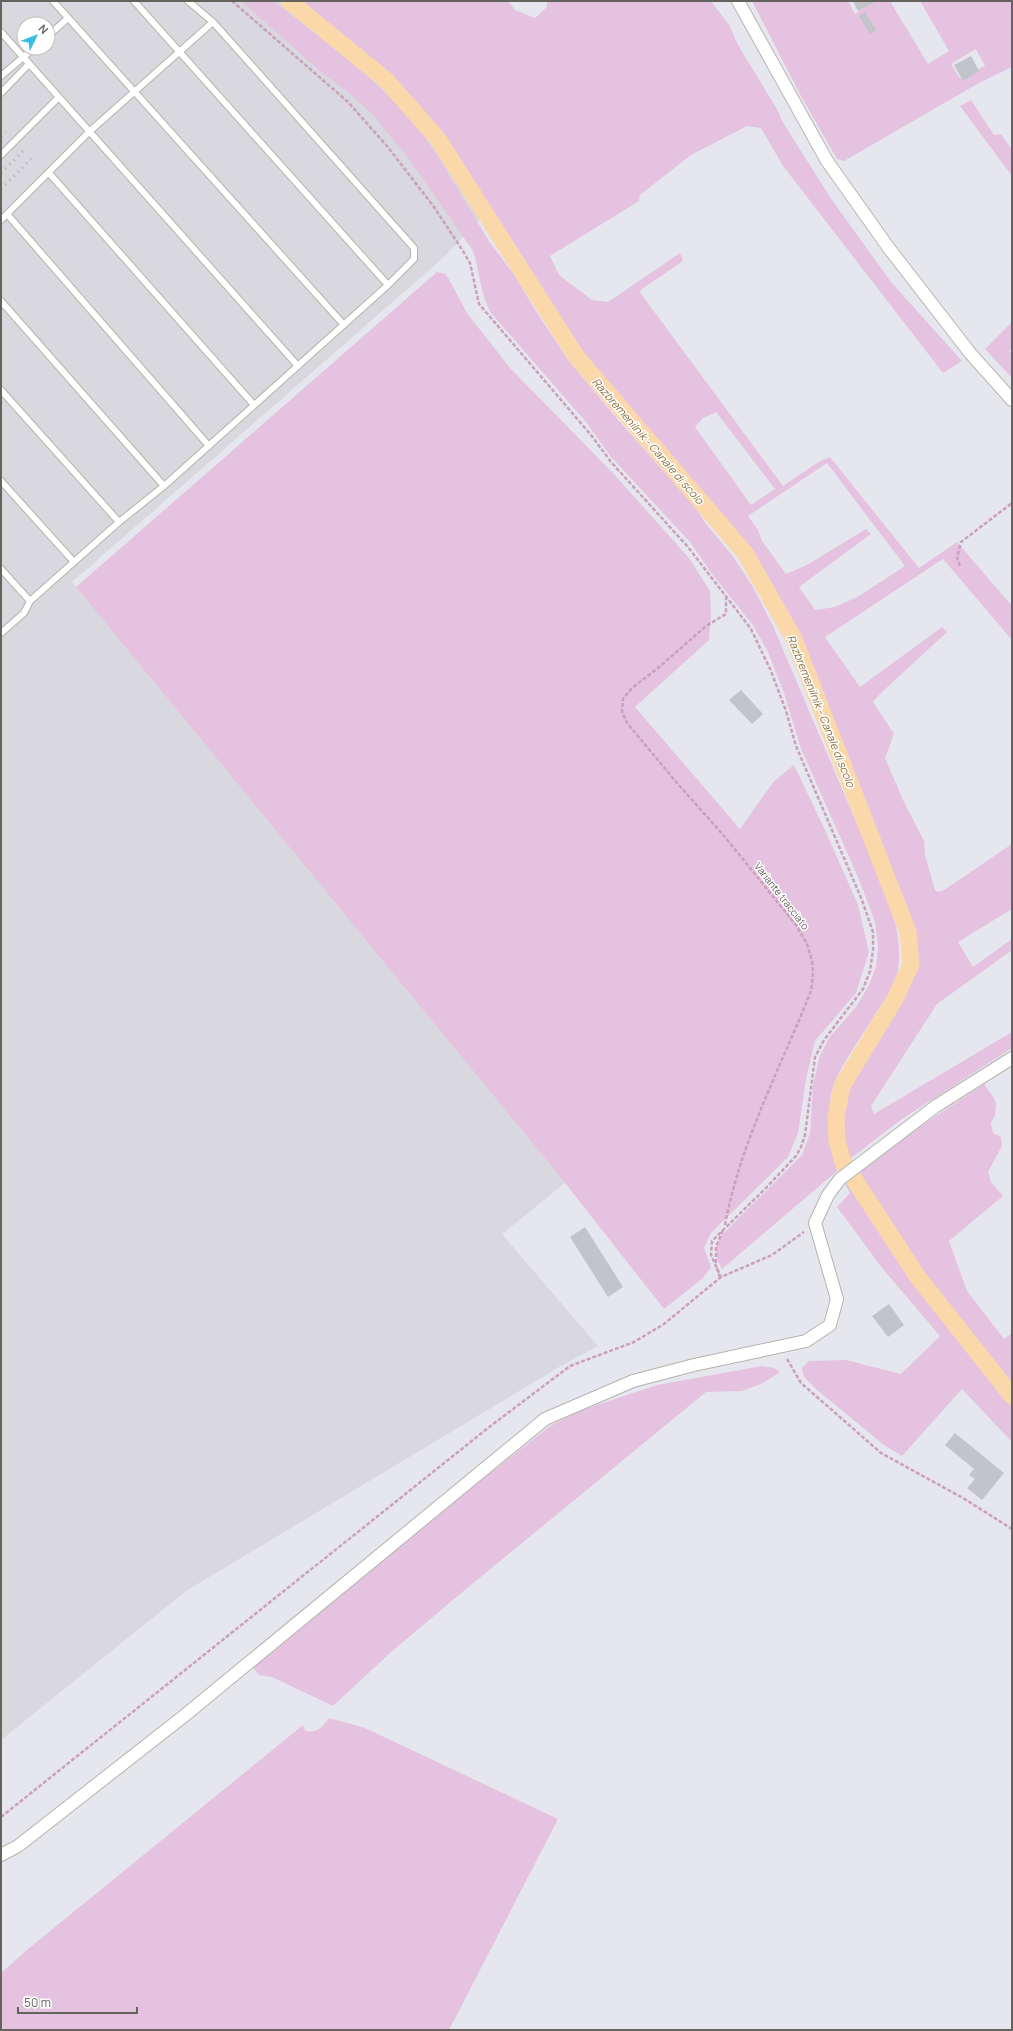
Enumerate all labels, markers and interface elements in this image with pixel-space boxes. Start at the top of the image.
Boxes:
north arrow [16,16,56,56]
text: N [35,21,52,37]
water label: Razbremenilnik - Canale di scolo [589,374,708,508]
water label: Razbremenilnik - Canale di scolo [784,633,859,790]
street label: Variante tracciato [751,860,813,933]
scale bar [18,1989,137,2015]
text: 50 m [24,1994,51,2011]

